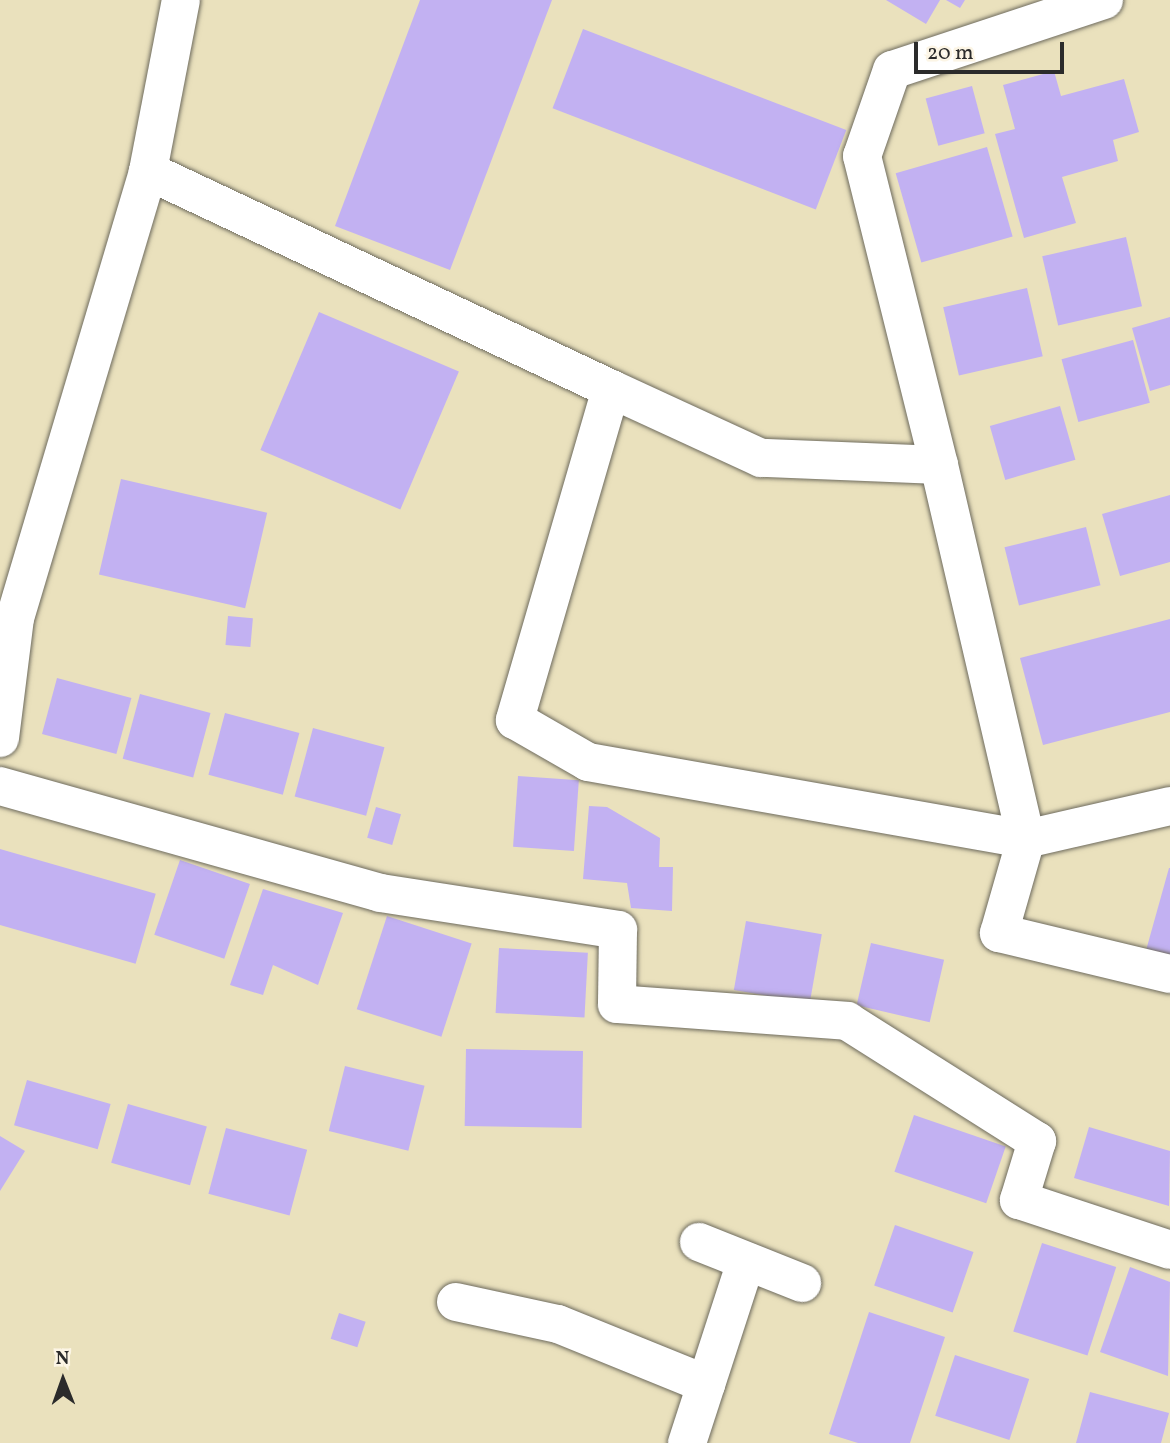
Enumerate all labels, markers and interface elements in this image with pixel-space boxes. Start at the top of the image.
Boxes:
scale bar [918,28,1068,72]
text: 20 m [927,39,973,68]
north arrow [28,1345,98,1415]
text: N [56,1346,70,1372]

